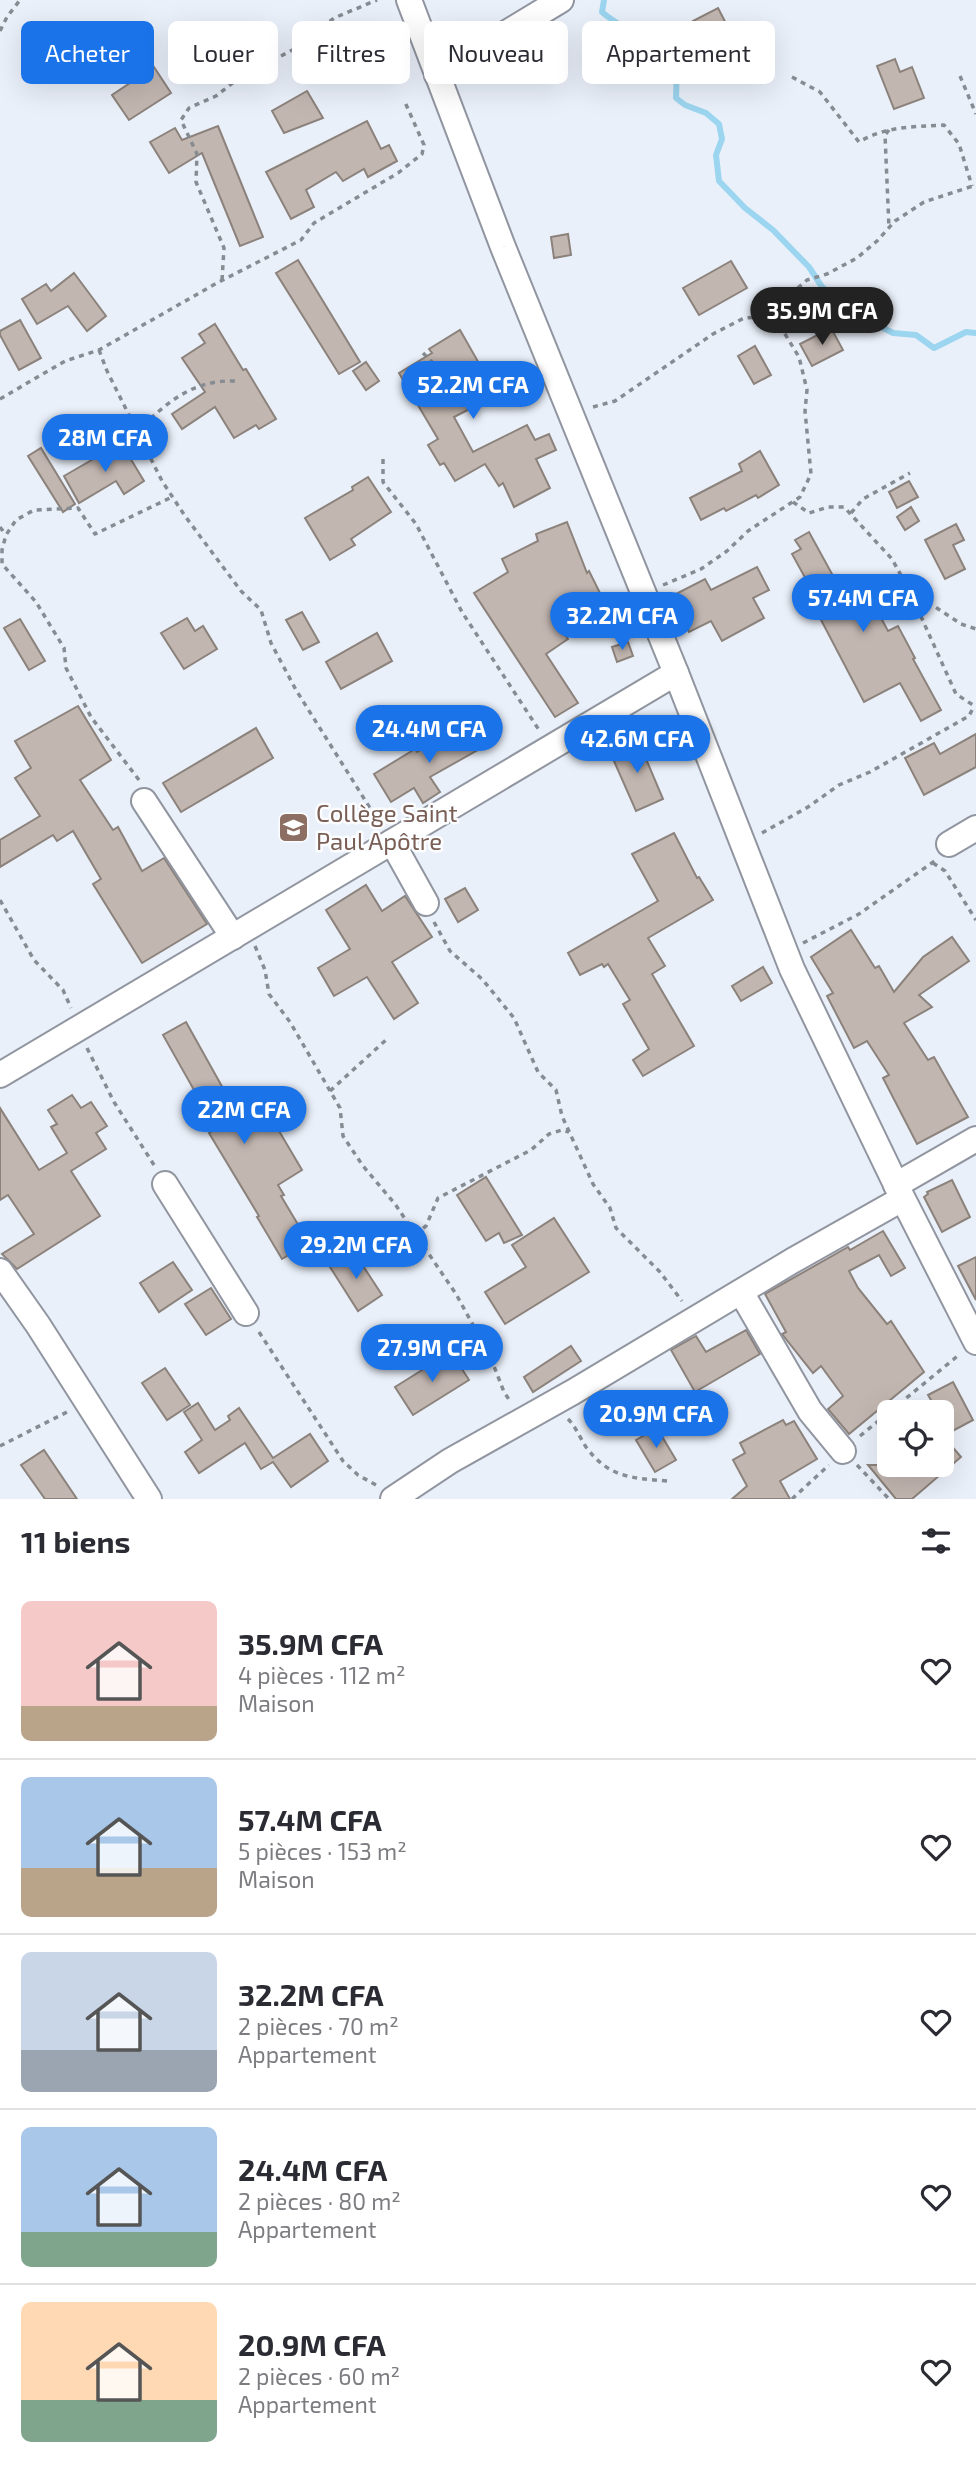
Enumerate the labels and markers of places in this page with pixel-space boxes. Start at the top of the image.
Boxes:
pin: 35.9M CFA [742,288,902,347]
pin: 52.2M CFA [393,362,553,421]
pin: 28M CFA [40,414,170,474]
pin: 57.4M CFA [783,574,943,634]
pin: 32.2M CFA [542,592,702,652]
pin: 24.4M CFA [349,706,509,765]
pin: 42.6M CFA [557,716,717,775]
place label: Collège Saint Paul Apôtre [316,798,458,855]
school or university icon: Collège Saint Paul Apôtre [276,811,310,845]
pin: 22M CFA [179,1086,309,1146]
pin: 29.2M CFA [276,1222,436,1281]
pin: 27.9M CFA [352,1324,512,1384]
pin: 20.9M CFA [576,1390,736,1450]

